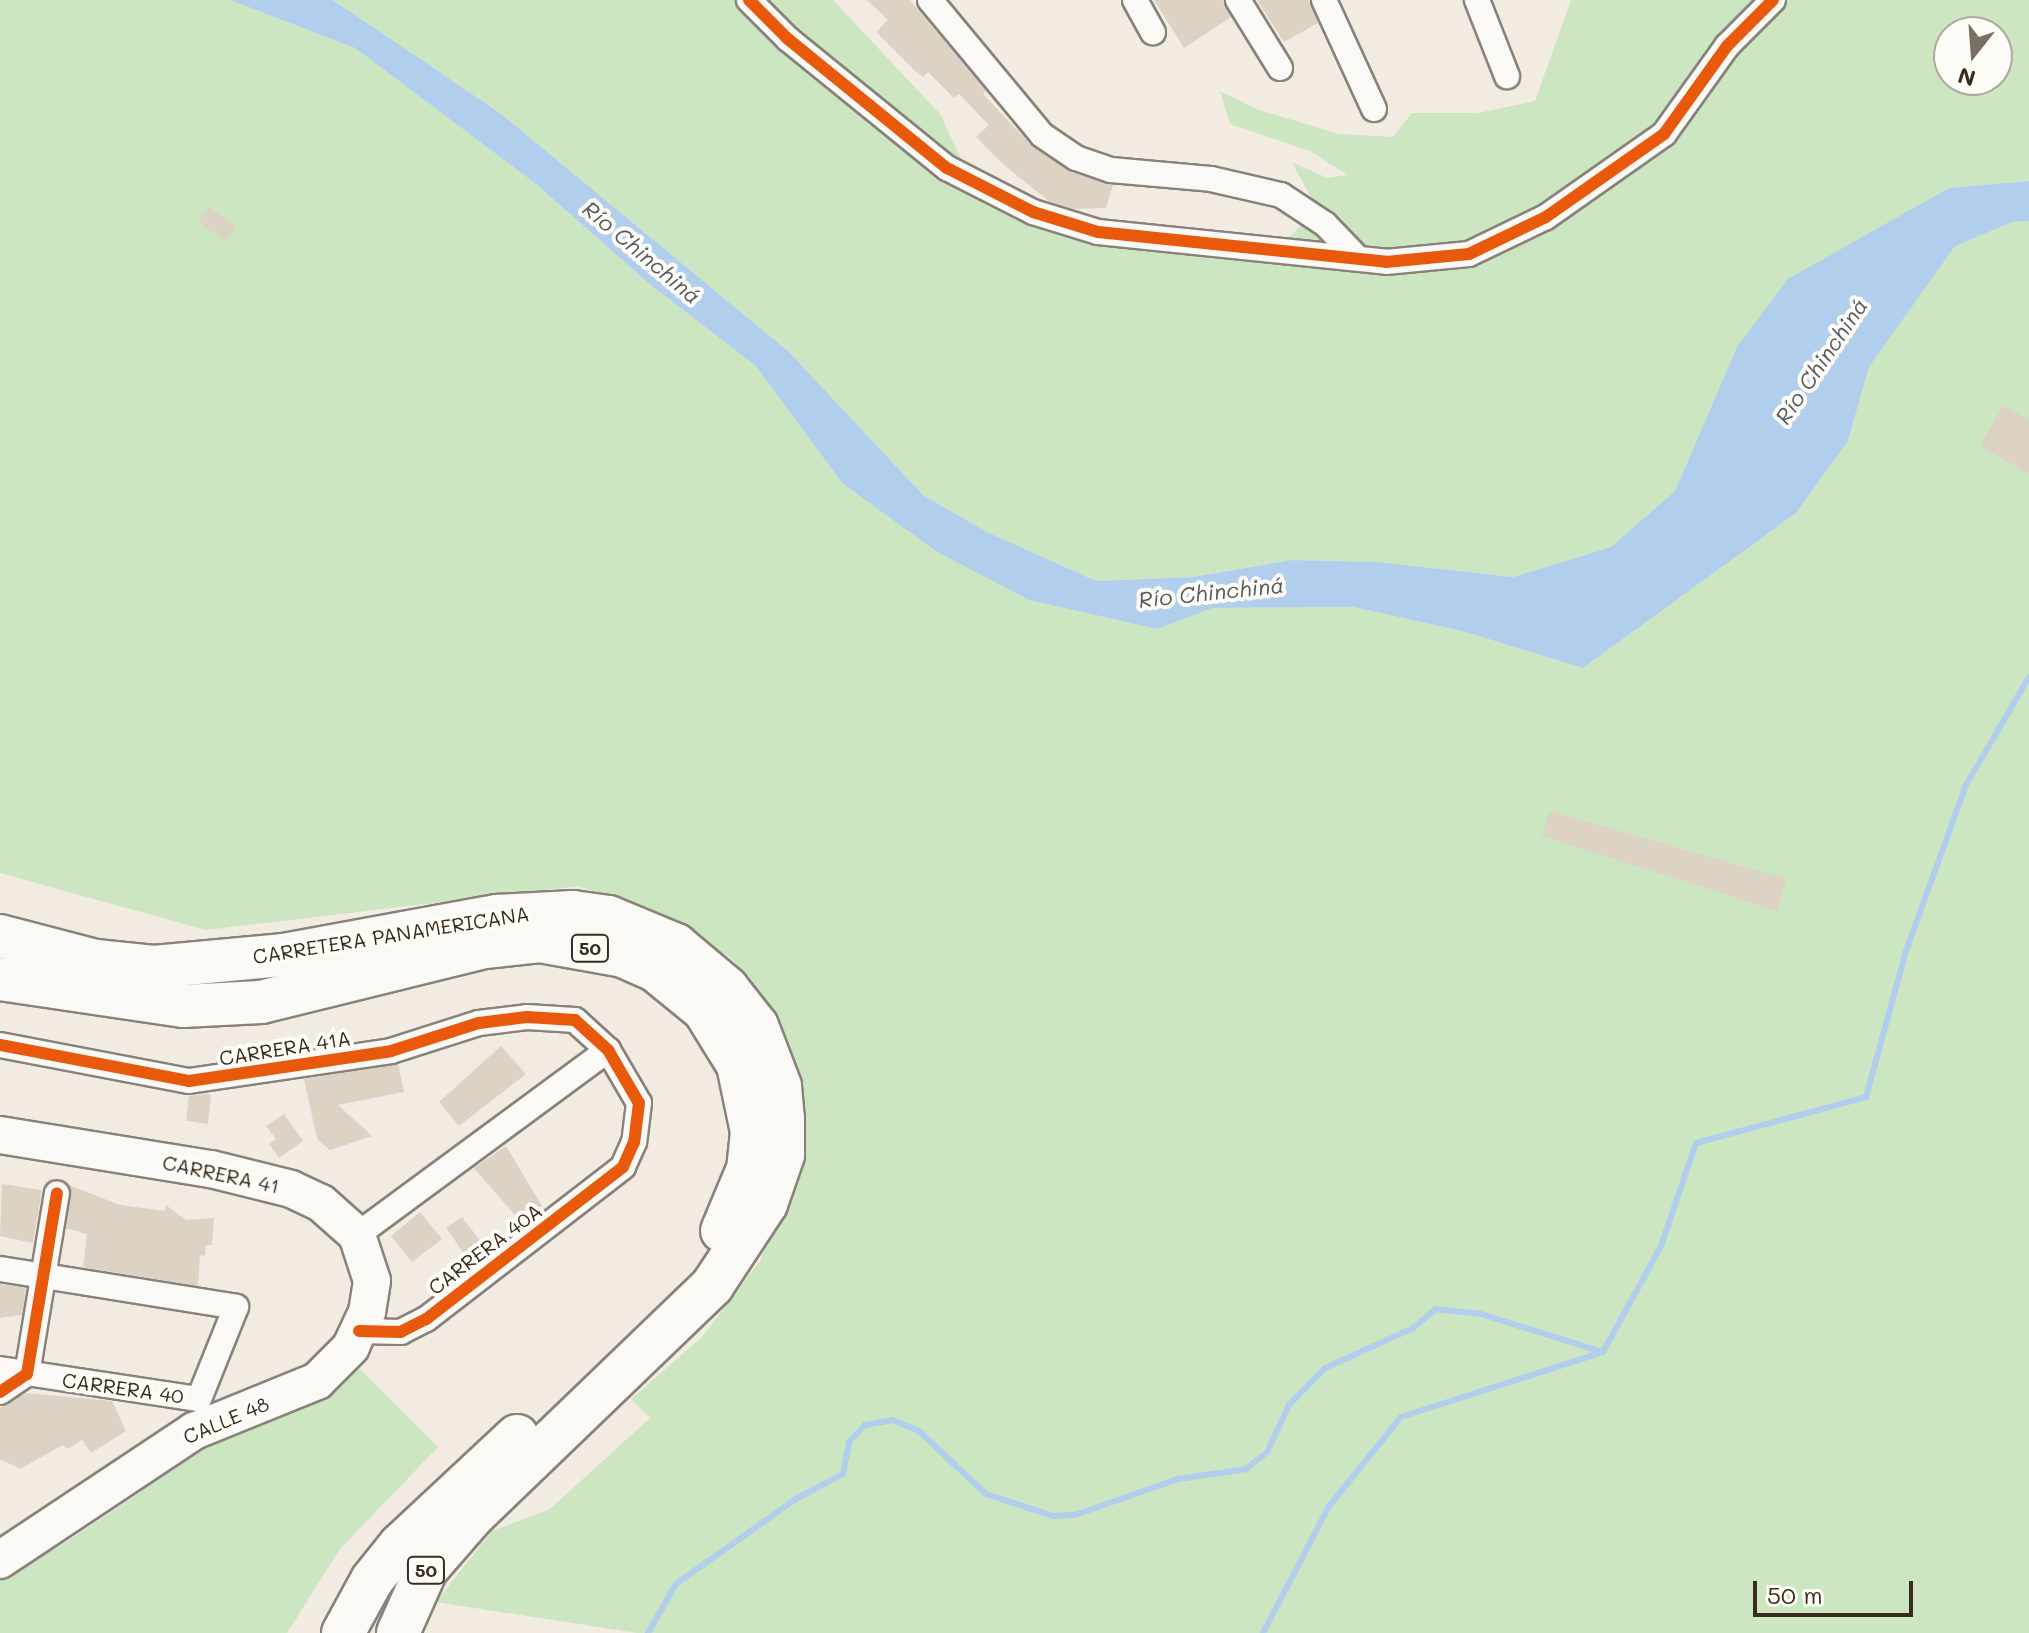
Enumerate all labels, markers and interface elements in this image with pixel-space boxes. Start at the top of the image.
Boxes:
north arrow [1933,16,2013,96]
text: N [1954,61,1979,94]
water label: Río Chinchiná [578,195,706,309]
water label: Río Chinchiná [1769,293,1873,429]
water label: Río Chinchiná [1137,571,1285,613]
street label: CARRETERA PANAMERICANA [251,901,531,969]
road number: 50 [570,934,610,962]
street label: CARRERA 41A [218,1026,352,1070]
street label: CARRERA 41 [160,1150,282,1198]
street label: CARRERA 40A [423,1198,547,1300]
street label: CARRERA 40 [61,1368,185,1408]
street label: CALLE 48 [179,1391,273,1449]
road number: 50 [406,1556,446,1584]
scale bar [1757,1565,1917,1615]
text: 50 m [1767,1579,1823,1610]

